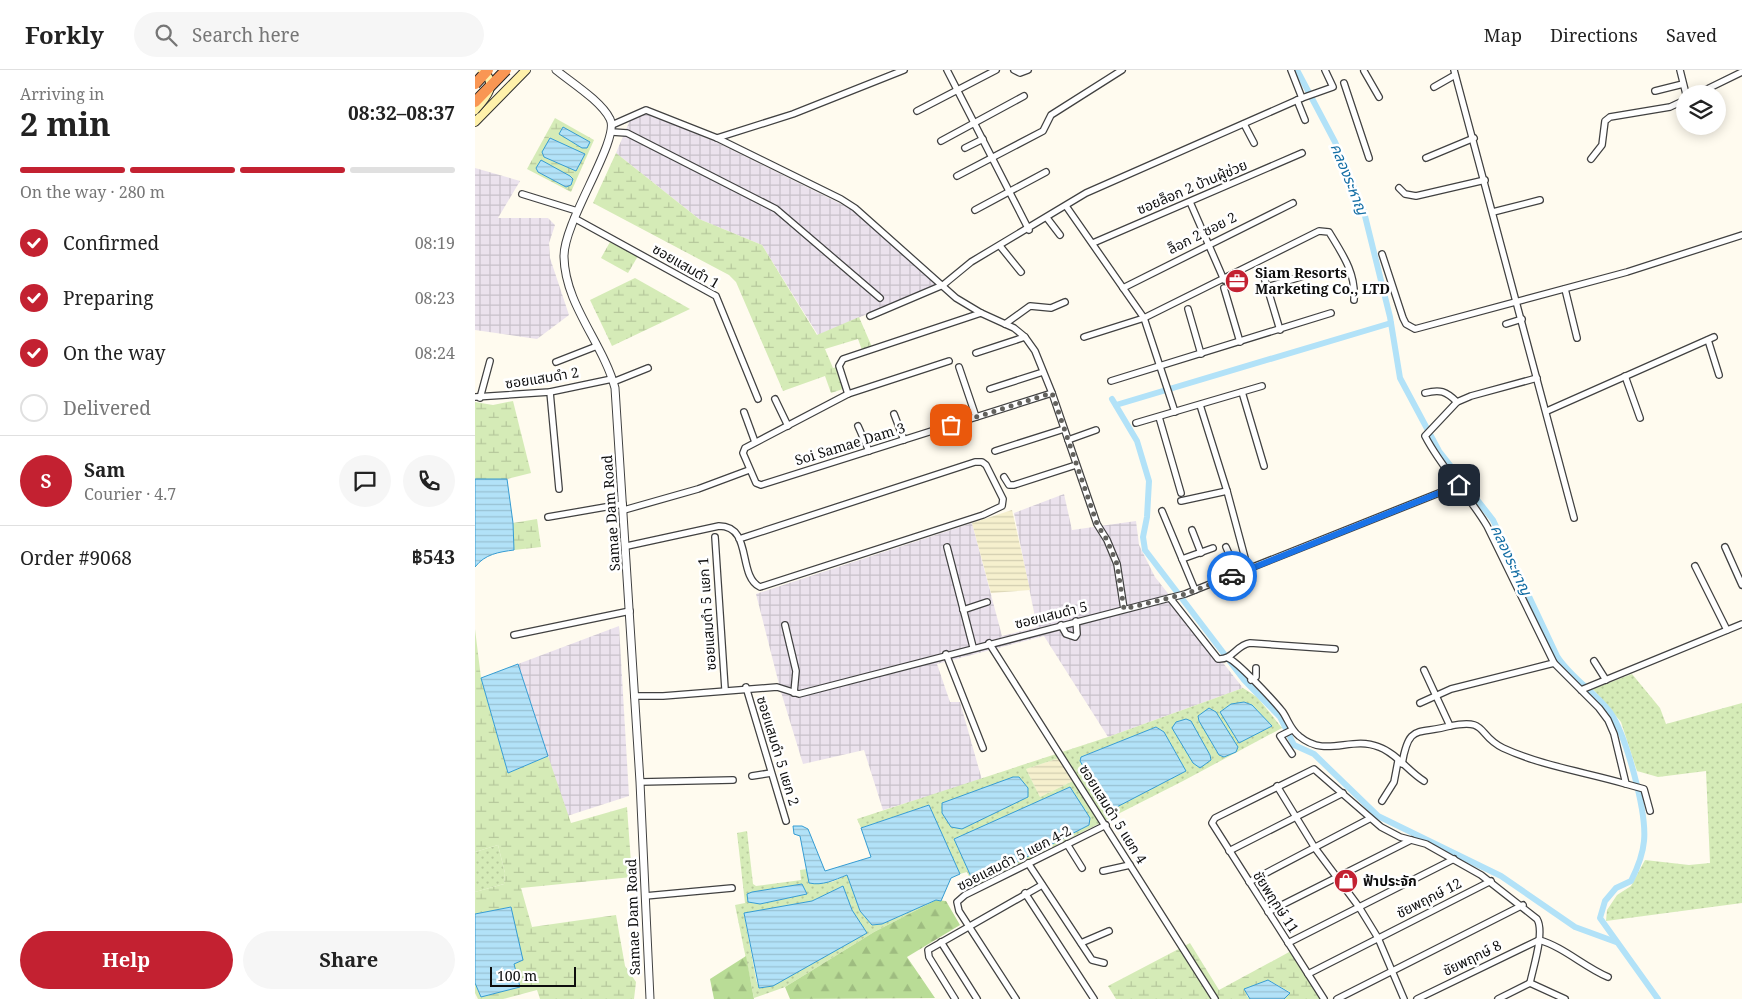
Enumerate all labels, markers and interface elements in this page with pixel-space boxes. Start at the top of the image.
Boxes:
search box [134,12,484,57]
text: Forkly [25,18,104,51]
icon: search [152,21,180,49]
text: Search here [192,22,300,48]
text: Map [1484,23,1522,47]
text: Directions [1550,23,1638,47]
text: Saved [1666,23,1717,47]
text: Arriving in [20,83,104,105]
map controls [1676,85,1726,135]
button: layers [1676,85,1726,135]
text: 08:32–08:37 [348,100,455,126]
text: 2 min [20,102,111,145]
water label: คลองระหาญ [1327,140,1374,219]
street label: ซอยล็อก 2 บ้านผู้ช่วย [1134,155,1250,218]
text: On the way · 280 m [20,181,165,203]
street label: ล็อก 2 ซอย 2 [1164,207,1240,258]
icon: check [20,229,48,257]
text: Confirmed [63,230,159,256]
text: 08:19 [415,232,455,254]
street label: ซอยแสมดำ 1 [649,239,723,292]
place label: Siam Resorts Marketing Co., LTD [1255,263,1390,298]
office icon: Siam Resorts Marketing Co., LTD [1224,268,1250,294]
icon: check [20,284,48,312]
text: Preparing [63,285,153,311]
text: 08:23 [415,287,455,309]
icon: check [20,339,48,367]
text: On the way [63,340,166,366]
text: 08:24 [415,342,455,364]
street label: ซอยแสมดำ 2 [504,362,580,393]
text: Delivered [63,395,151,421]
pin [930,404,972,446]
icon: bag [937,411,965,439]
street label: Soi Samae Dam 3 [792,418,907,469]
street label: Samae Dam Road [597,454,624,572]
button: chat [339,455,391,507]
button: phone [403,455,455,507]
text: Sam [84,457,125,483]
pin [1438,464,1480,506]
text: S [40,468,52,494]
icon: home [1445,471,1473,499]
text: Courier · 4.7 [84,483,176,505]
water label: คลองระหาญ [1487,521,1537,599]
text: ฿543 [412,544,455,570]
text: Order #9068 [20,545,132,571]
courier [1207,551,1257,601]
street label: ซอยแสมดำ 5 แยก 1 [693,557,720,671]
icon: car [1218,562,1246,590]
street label: ซอยแสมดำ 5 [1013,596,1089,633]
street label: ซอยแสมดำ 5 แยก 2 [753,694,804,808]
street label: ซอยแสมดำ 5 แยก 4 [1075,760,1152,867]
street label: ซอยแสมดำ 5 แยก 4-2 [953,821,1074,895]
street label: Samae Dam Road [621,858,644,976]
street label: ชัยพฤกษ์ 11 [1249,867,1304,937]
shop icon: ฟ้าประจัก [1333,868,1359,894]
place label: ฟ้าประจัก [1363,871,1417,890]
street label: ชัยพฤกษ์ 12 [1393,873,1465,922]
button: Help [20,931,233,989]
button: Share [243,931,455,989]
street label: ชัยพฤกษ์ 8 [1439,935,1504,980]
scale bar [490,964,576,987]
text: 100 m [497,966,537,985]

